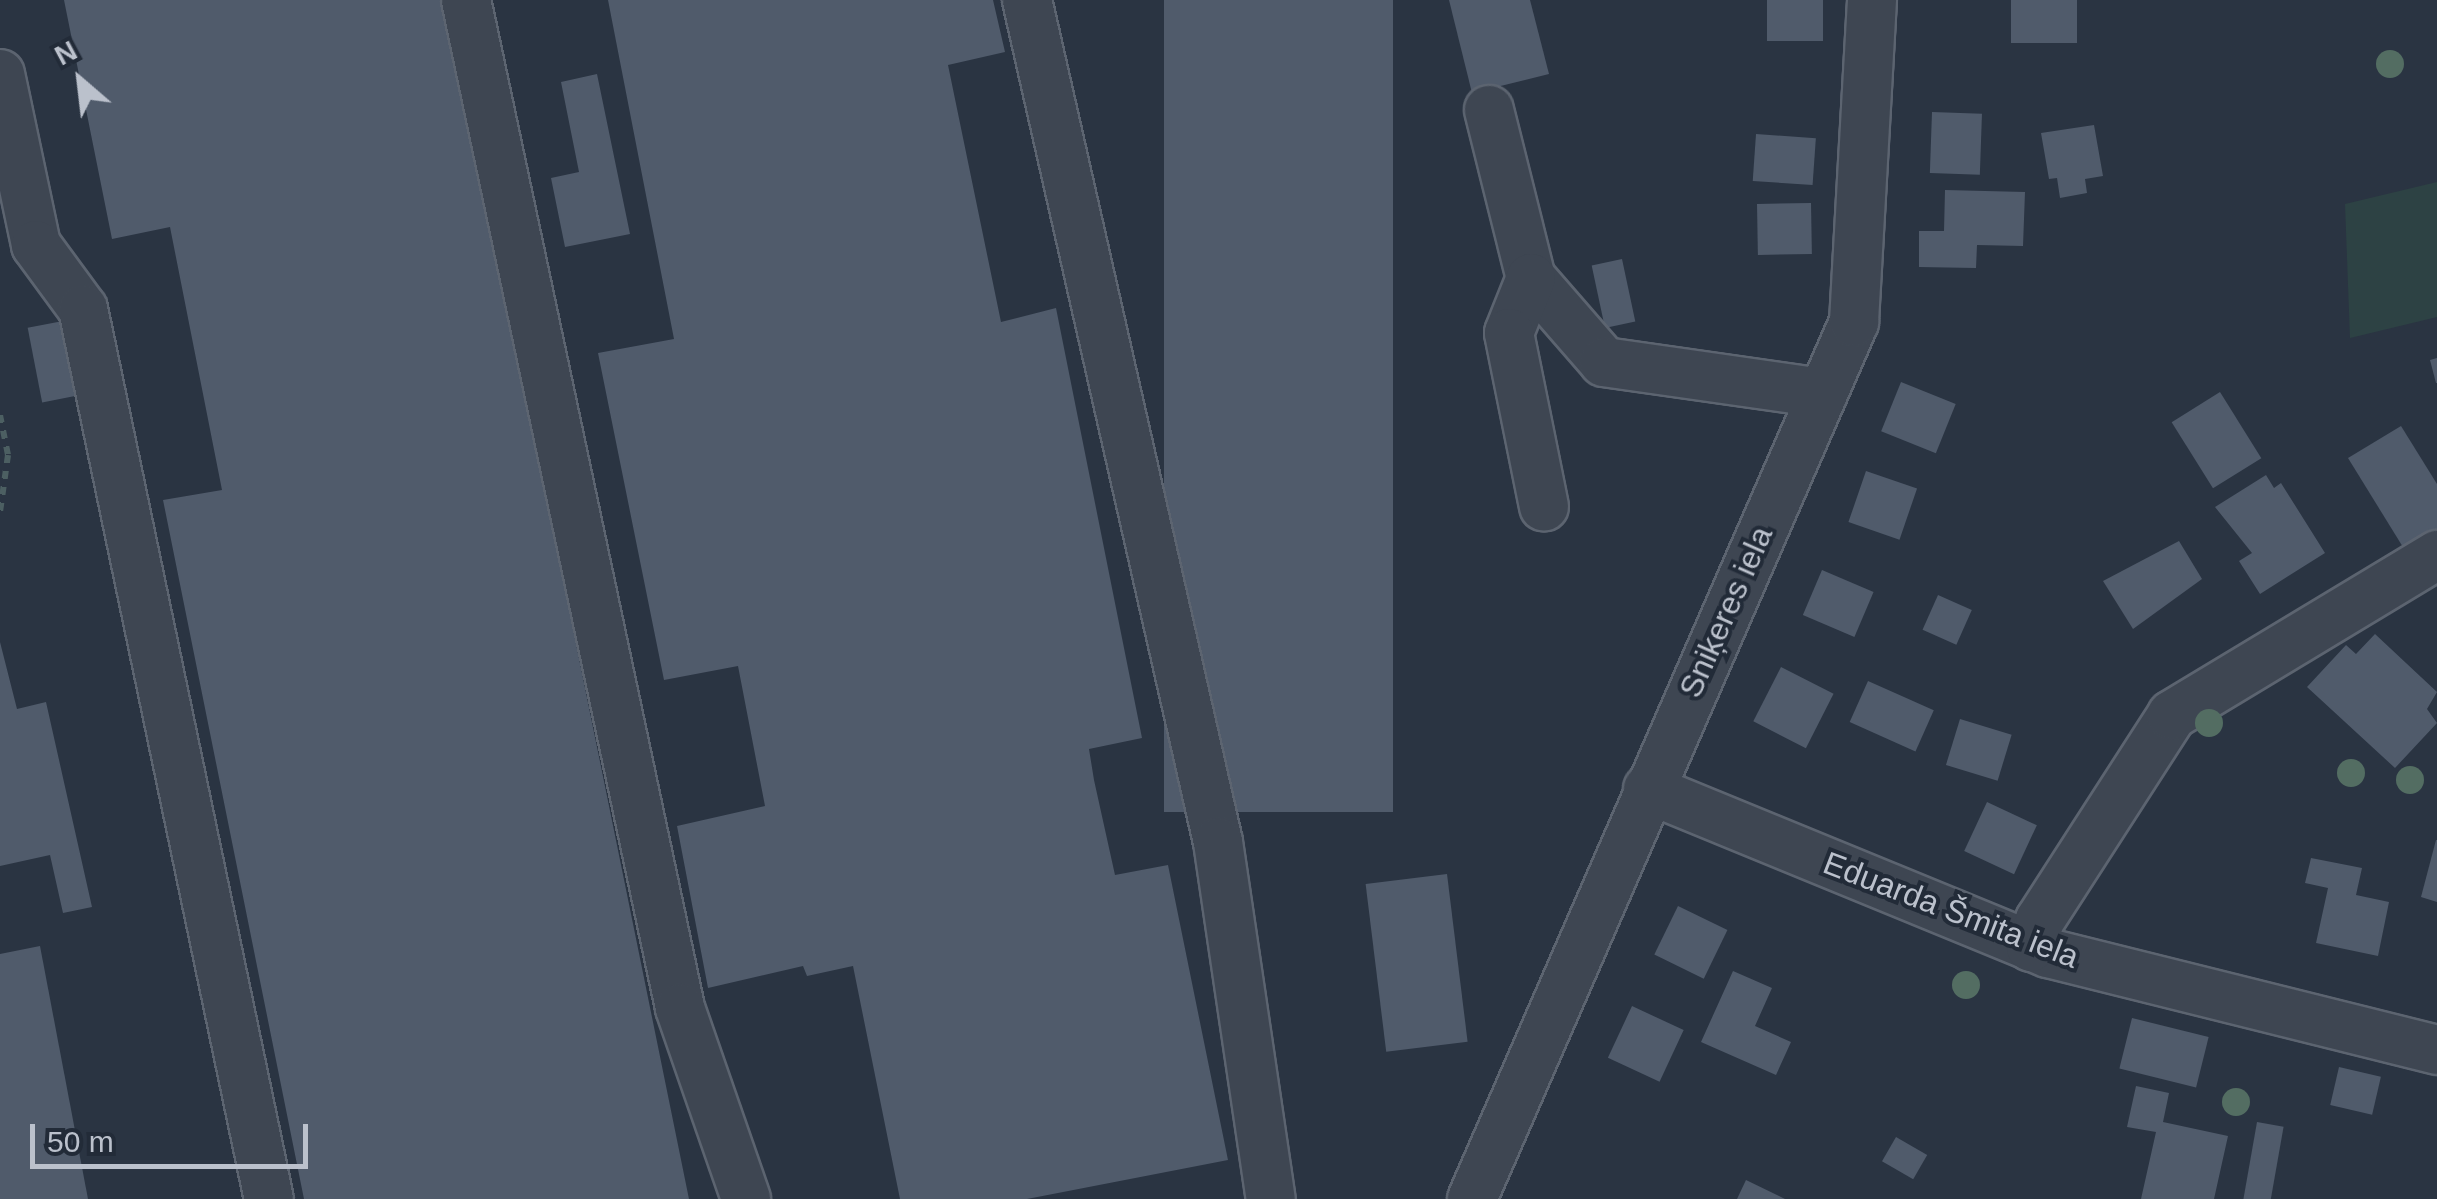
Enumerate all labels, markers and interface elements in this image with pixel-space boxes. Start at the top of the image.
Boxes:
north arrow [30,30,130,130]
text: N [49,35,82,72]
street label: Sniķeres iela [1671,521,1781,703]
street label: Eduarda Šmita iela [1818,844,2084,976]
scale bar [35,1104,312,1166]
text: 50 m [47,1125,114,1158]

